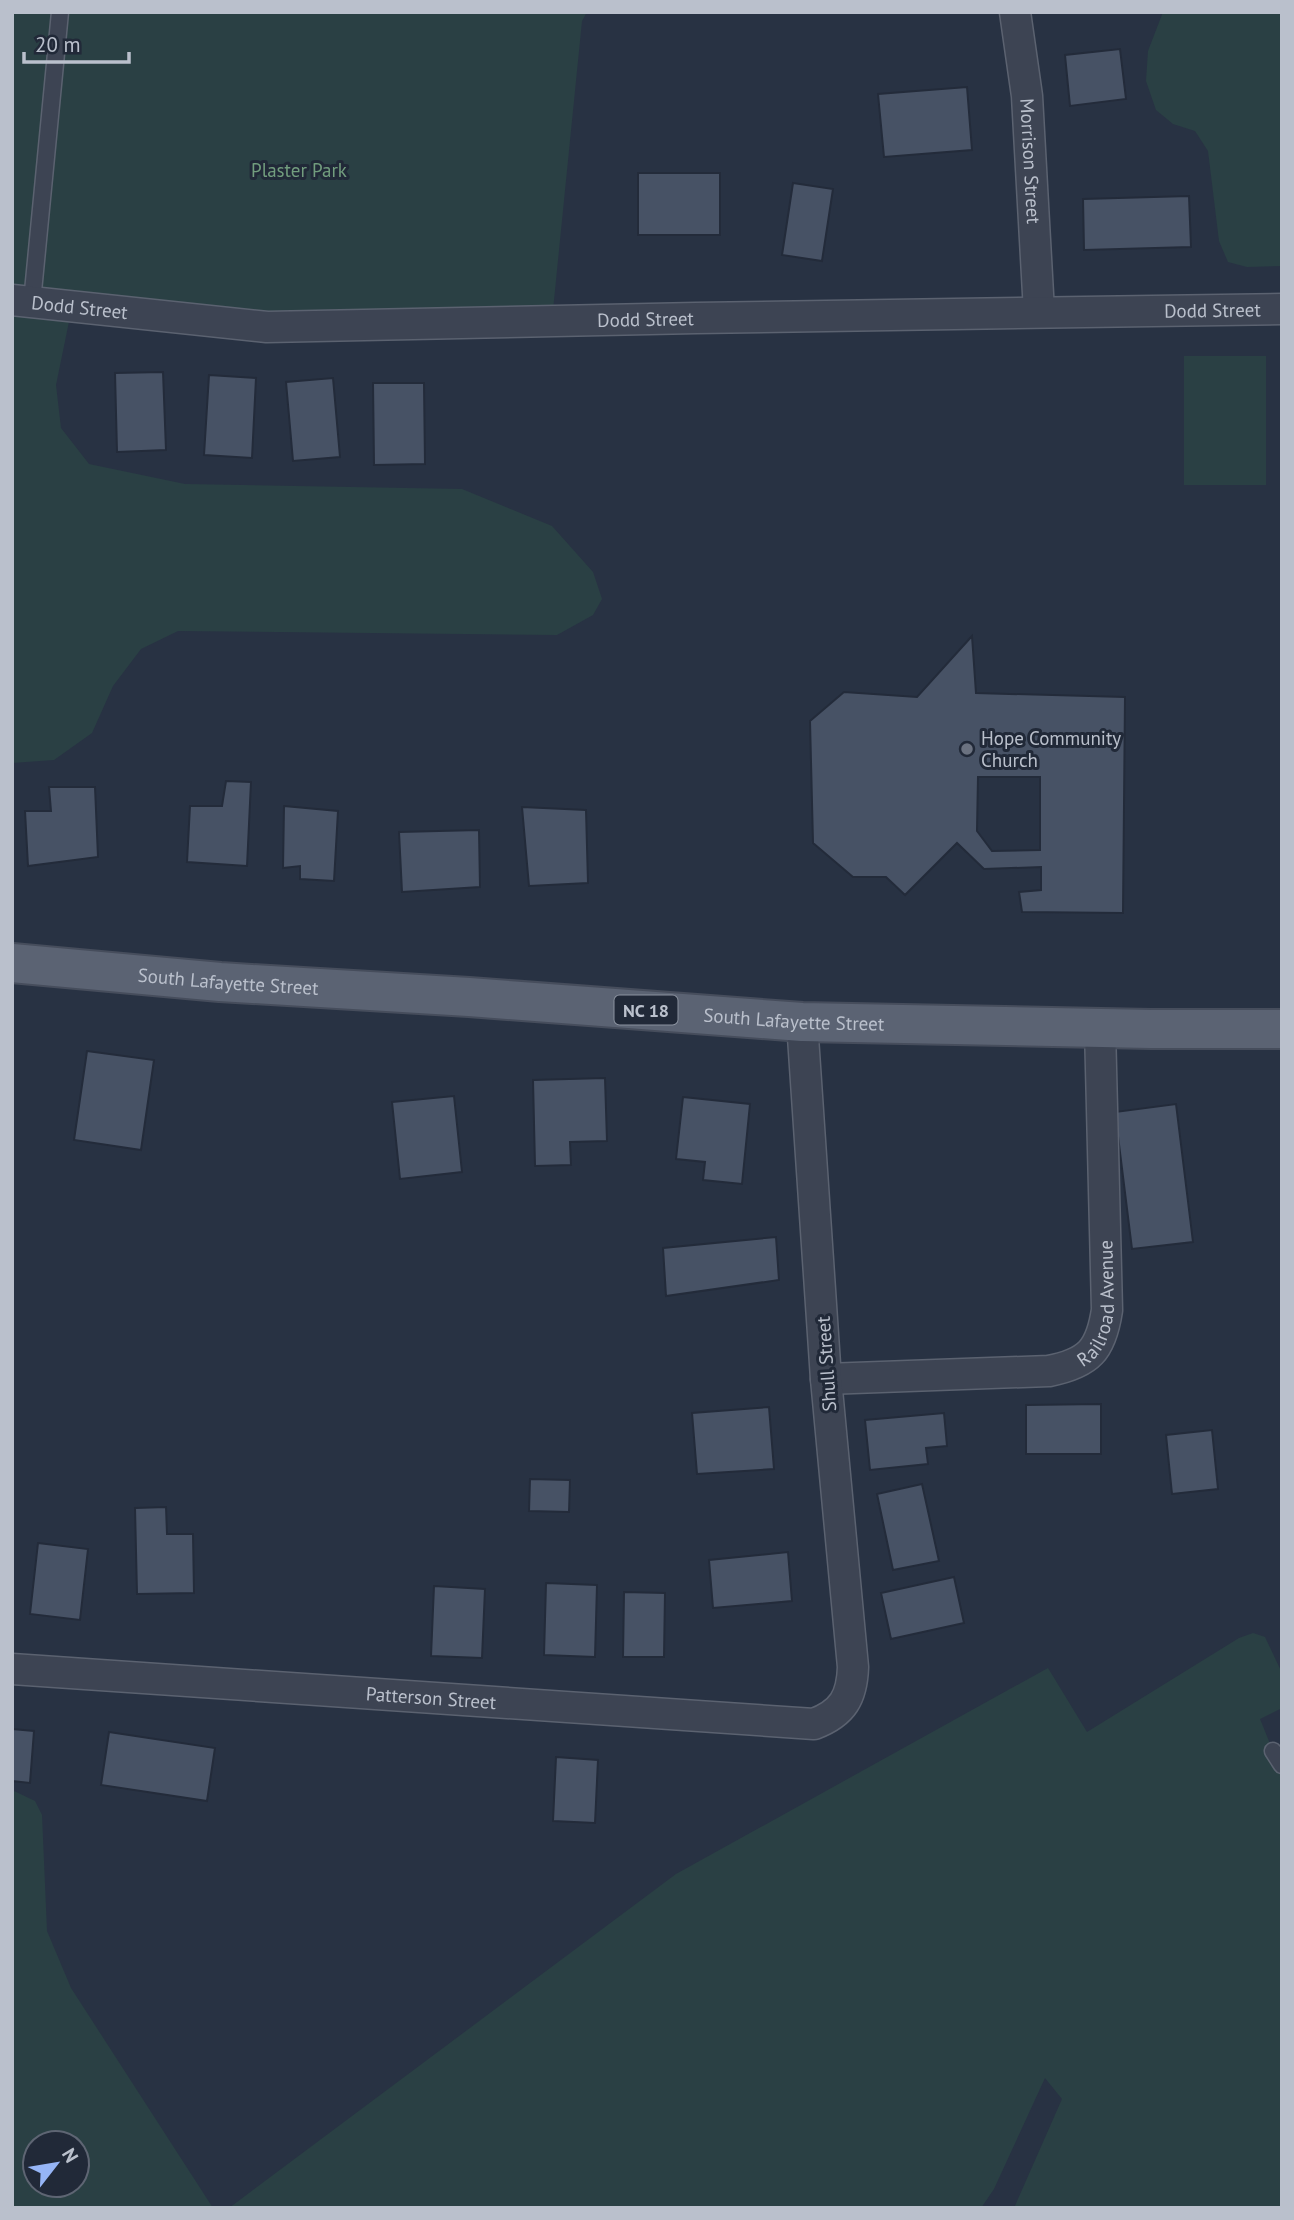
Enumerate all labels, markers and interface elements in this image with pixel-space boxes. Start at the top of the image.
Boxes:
scale bar [24,21,130,65]
text: 20 m [35,31,81,58]
street label: Morrison Street [1015,98,1046,225]
park label: Plaster Park [251,158,347,182]
street label: Dodd Street [30,290,130,324]
street label: Dodd Street [1164,297,1262,323]
street label: Dodd Street [597,306,695,332]
place label: Hope Community Church [981,726,1121,772]
marker: Hope Community Church [959,741,975,757]
street label: South Lafayette Street [137,963,320,1000]
road number: NC 18 [614,995,678,1024]
street label: South Lafayette Street [703,1003,885,1036]
street label: Railroad Avenue [1072,1240,1119,1372]
street label: Shull Street [811,1315,841,1412]
street label: Patterson Street [365,1681,497,1714]
north arrow [21,2129,91,2199]
text: N [57,2144,84,2167]

